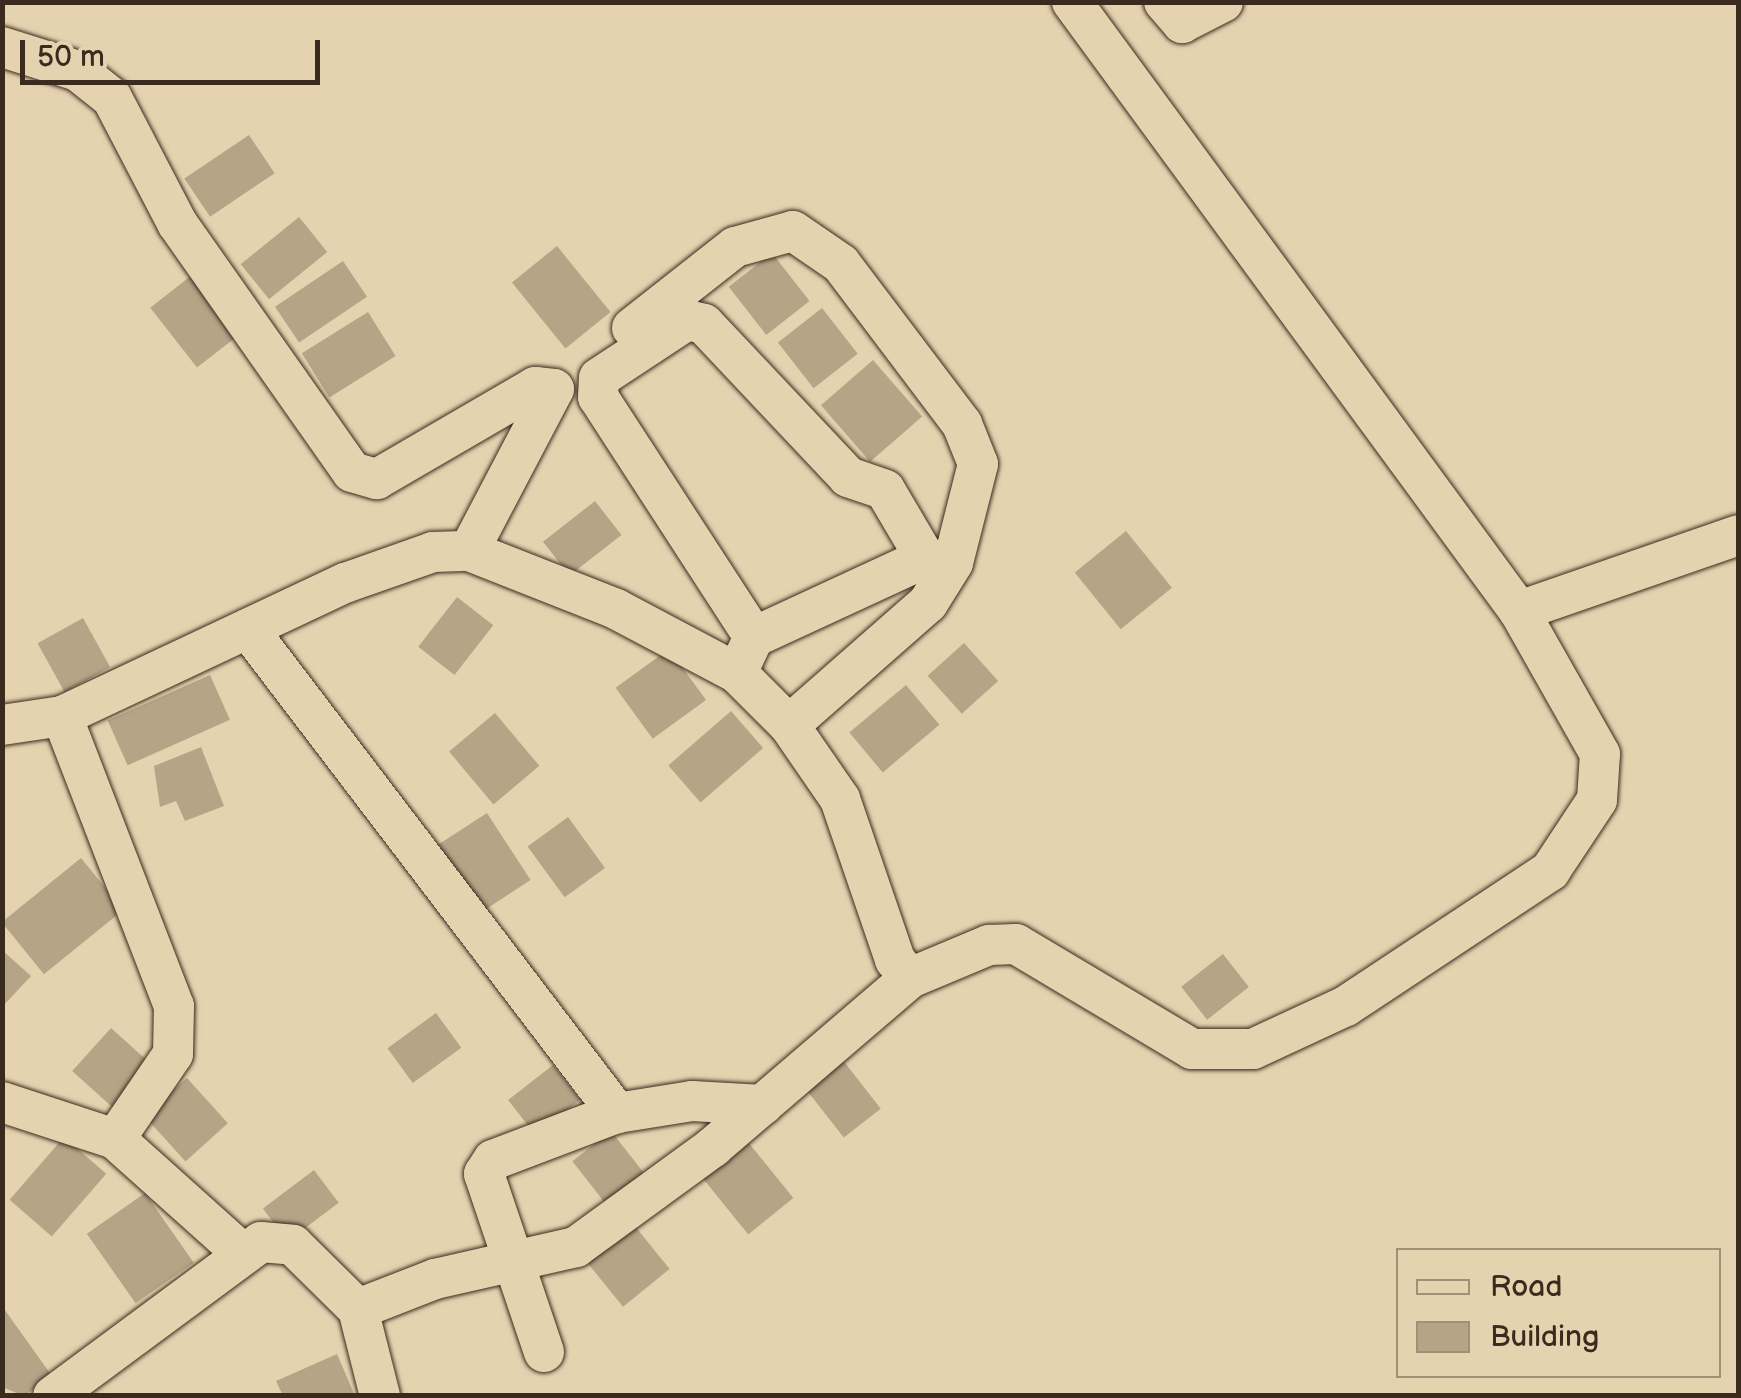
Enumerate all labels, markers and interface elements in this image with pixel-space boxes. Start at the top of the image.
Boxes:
scale bar [25,20,325,82]
text: 50 m [37,39,105,75]
legend [1396,1248,1721,1378]
text: Road [1490,1269,1563,1305]
text: Building [1490,1319,1599,1355]

